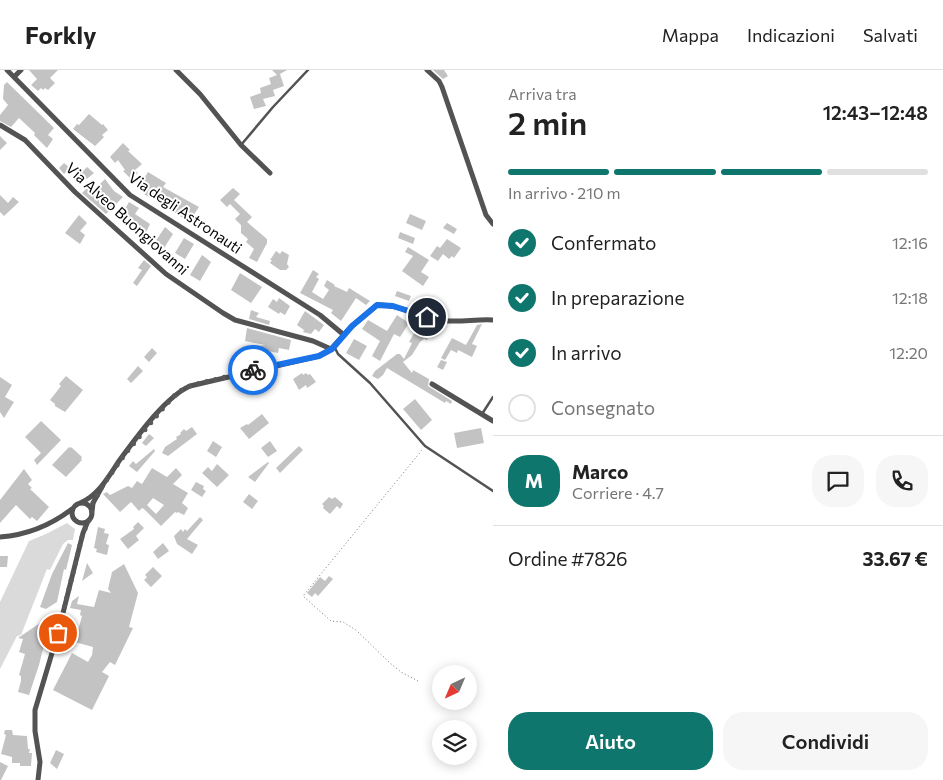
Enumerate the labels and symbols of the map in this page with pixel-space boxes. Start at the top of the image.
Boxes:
street label: Via Alveo Buongiovanni [63,158,193,278]
street label: Via degli Astronauti [125,168,246,257]
pin [406,296,448,338]
courier [228,345,278,395]
pin [37,612,79,654]
north arrow [432,665,478,710]

